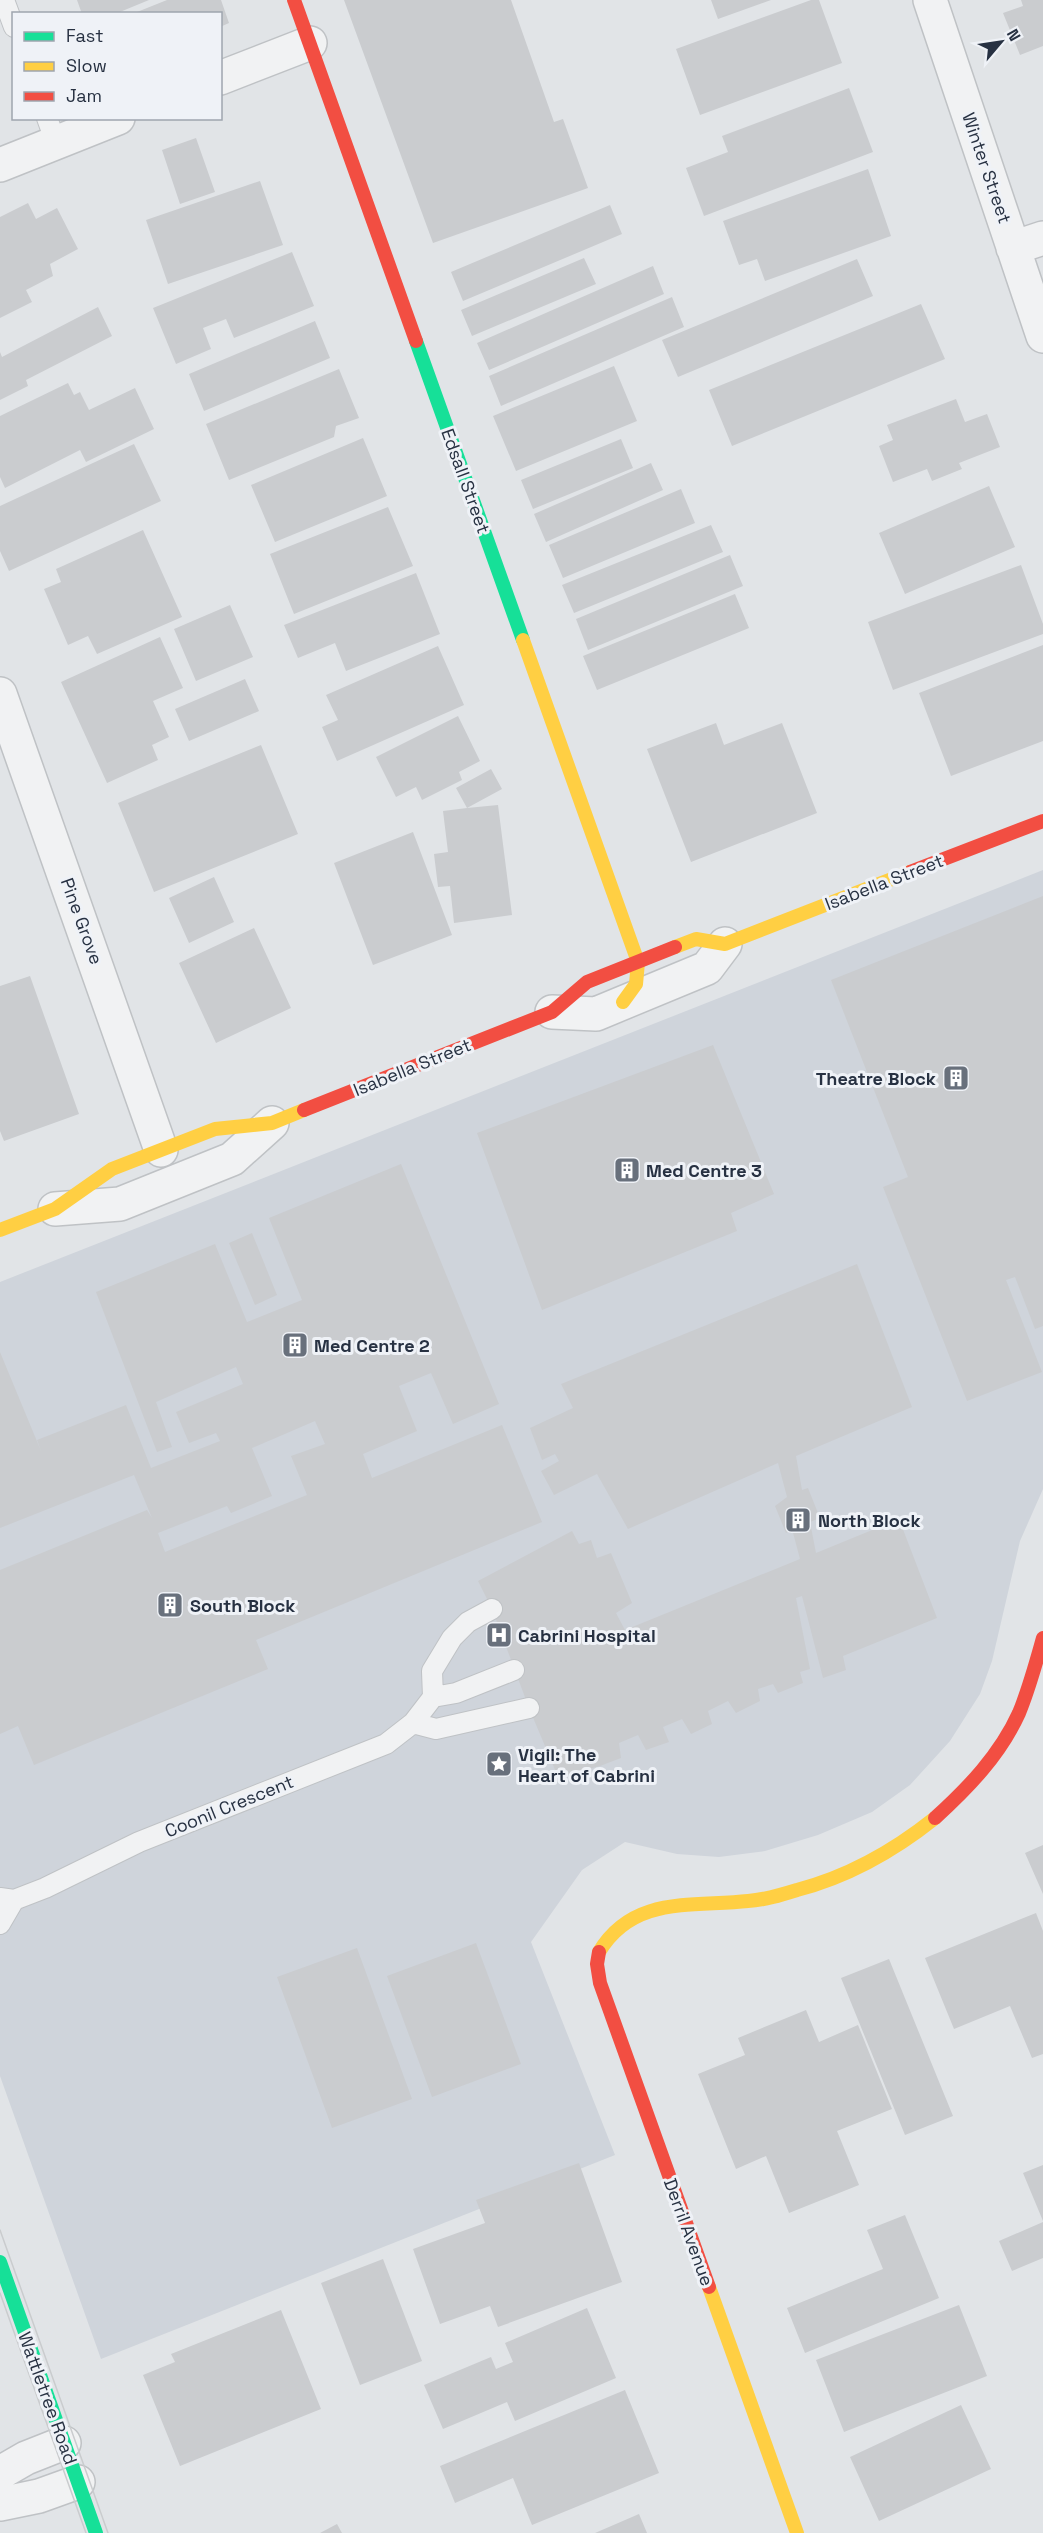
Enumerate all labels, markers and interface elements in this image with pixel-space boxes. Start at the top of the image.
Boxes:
legend [12,12,222,120]
north arrow [971,12,1031,72]
text: Fast [66,24,103,47]
text: N [1002,25,1025,45]
text: Slow [66,54,107,77]
text: Jam [66,84,102,107]
street label: Winter Street [957,109,1017,227]
street label: Edsall Street [436,425,496,537]
street label: Isabella Street [821,849,947,915]
street label: Pine Grove [56,874,108,968]
street label: Isabella Street [350,1033,474,1101]
building icon: Theatre Block [941,1063,971,1093]
place label: Theatre Block [816,1067,936,1090]
building icon: Med Centre 3 [612,1155,642,1185]
place label: Med Centre 3 [646,1159,762,1182]
building icon: Med Centre 2 [280,1330,310,1360]
place label: Med Centre 2 [314,1334,430,1357]
building icon: North Block [783,1505,813,1535]
place label: North Block [818,1509,921,1532]
building icon: South Block [155,1590,185,1620]
place label: South Block [190,1594,295,1617]
hospital icon: Cabrini Hospital [484,1620,514,1650]
place label: Cabrini Hospital [518,1624,656,1647]
place label: Vigil: The Heart of Cabrini [518,1743,655,1787]
place icon: Vigil: The Heart of Cabrini [484,1749,514,1779]
street label: Coonil Crescent [161,1770,297,1842]
street label: Derril Avenue [659,2175,719,2289]
street label: Wattletree Road [13,2328,83,2468]

